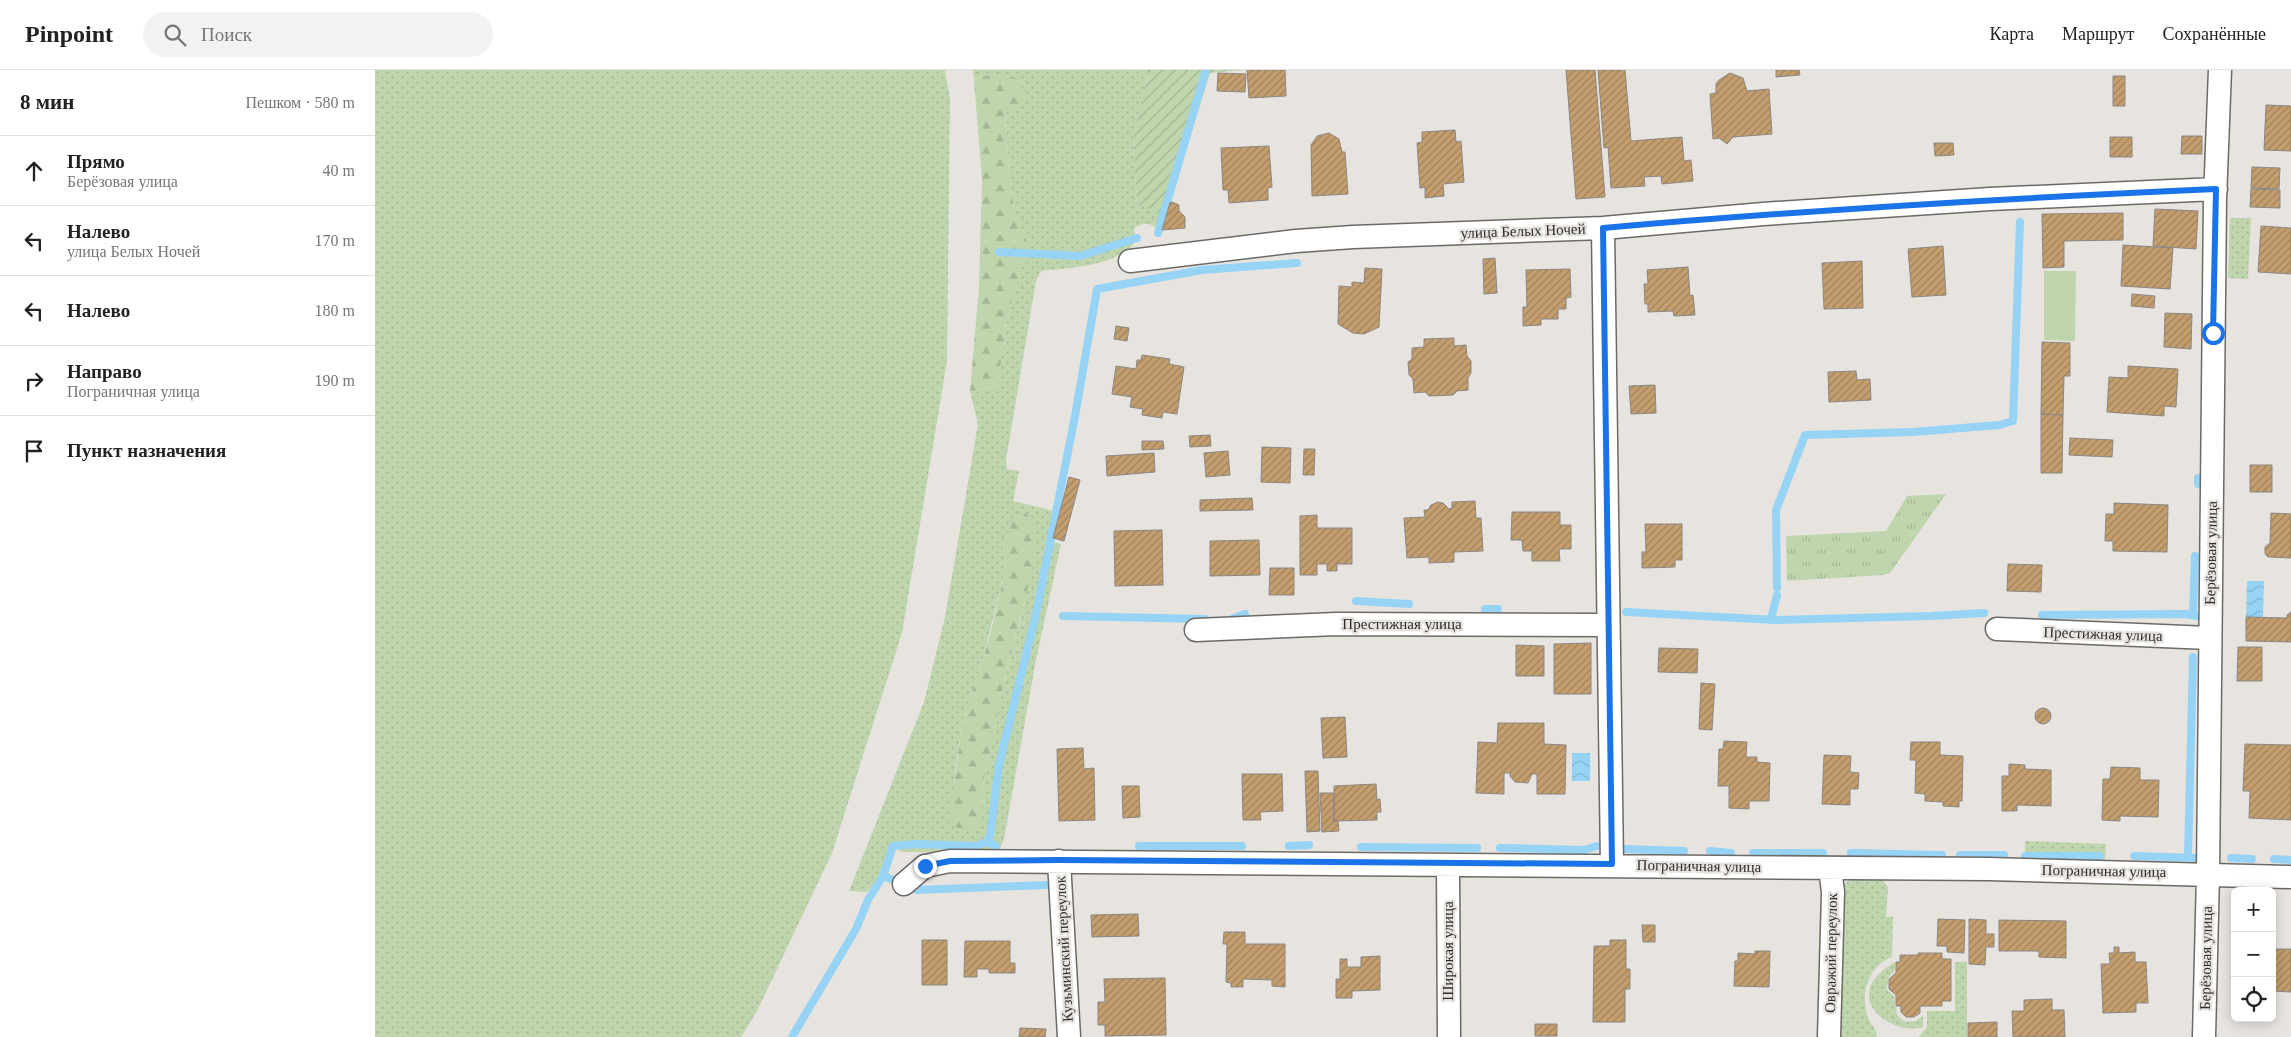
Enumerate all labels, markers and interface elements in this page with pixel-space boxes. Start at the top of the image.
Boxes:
search box [143,12,493,57]
text: Pinpoint [25,21,113,47]
icon: search [161,21,189,49]
text: Поиск [201,24,252,45]
text: Карта [1989,24,2034,44]
text: Маршрут [2062,24,2134,44]
text: Сохранённые [2162,24,2266,44]
text: 8 мин [20,90,74,114]
text: Пешком · 580 m [245,94,355,111]
text: Прямо [67,151,125,172]
icon: ahead [20,157,48,185]
text: 40 m [323,162,355,179]
text: Берёзовая улица [67,173,178,190]
text: Налево [67,221,130,242]
street label: улица Белых Ночей [1460,221,1586,241]
icon: left [20,227,48,255]
text: 170 m [315,232,355,249]
text: улица Белых Ночей [67,243,200,260]
icon: left [20,297,48,325]
text: Налево [67,300,130,321]
text: 180 m [315,302,355,319]
route start [2202,322,2225,345]
text: Направо [67,361,142,382]
icon: right [20,367,48,395]
text: 190 m [315,372,355,389]
text: Пограничная улица [67,383,200,400]
icon: arrive [20,437,48,465]
text: Пункт назначения [67,440,226,461]
street label: Берёзовая улица [2202,501,2220,605]
street label: Престижная улица [1342,616,1462,632]
street label: Престижная улица [2043,624,2163,644]
route end [914,855,937,878]
street label: Пограничная улица [1637,857,1762,875]
street label: Пограничная улица [2042,862,2167,880]
street label: Кузьминский переулок [1052,875,1076,1022]
map controls [2231,887,2276,1022]
button: + [2231,887,2276,932]
street label: Овражий переулок [1822,892,1840,1013]
street label: Широкая улица [1440,901,1456,1001]
street label: Берёзовая улица [2197,906,2215,1010]
button: − [2231,932,2276,977]
button: locate [2231,977,2276,1022]

